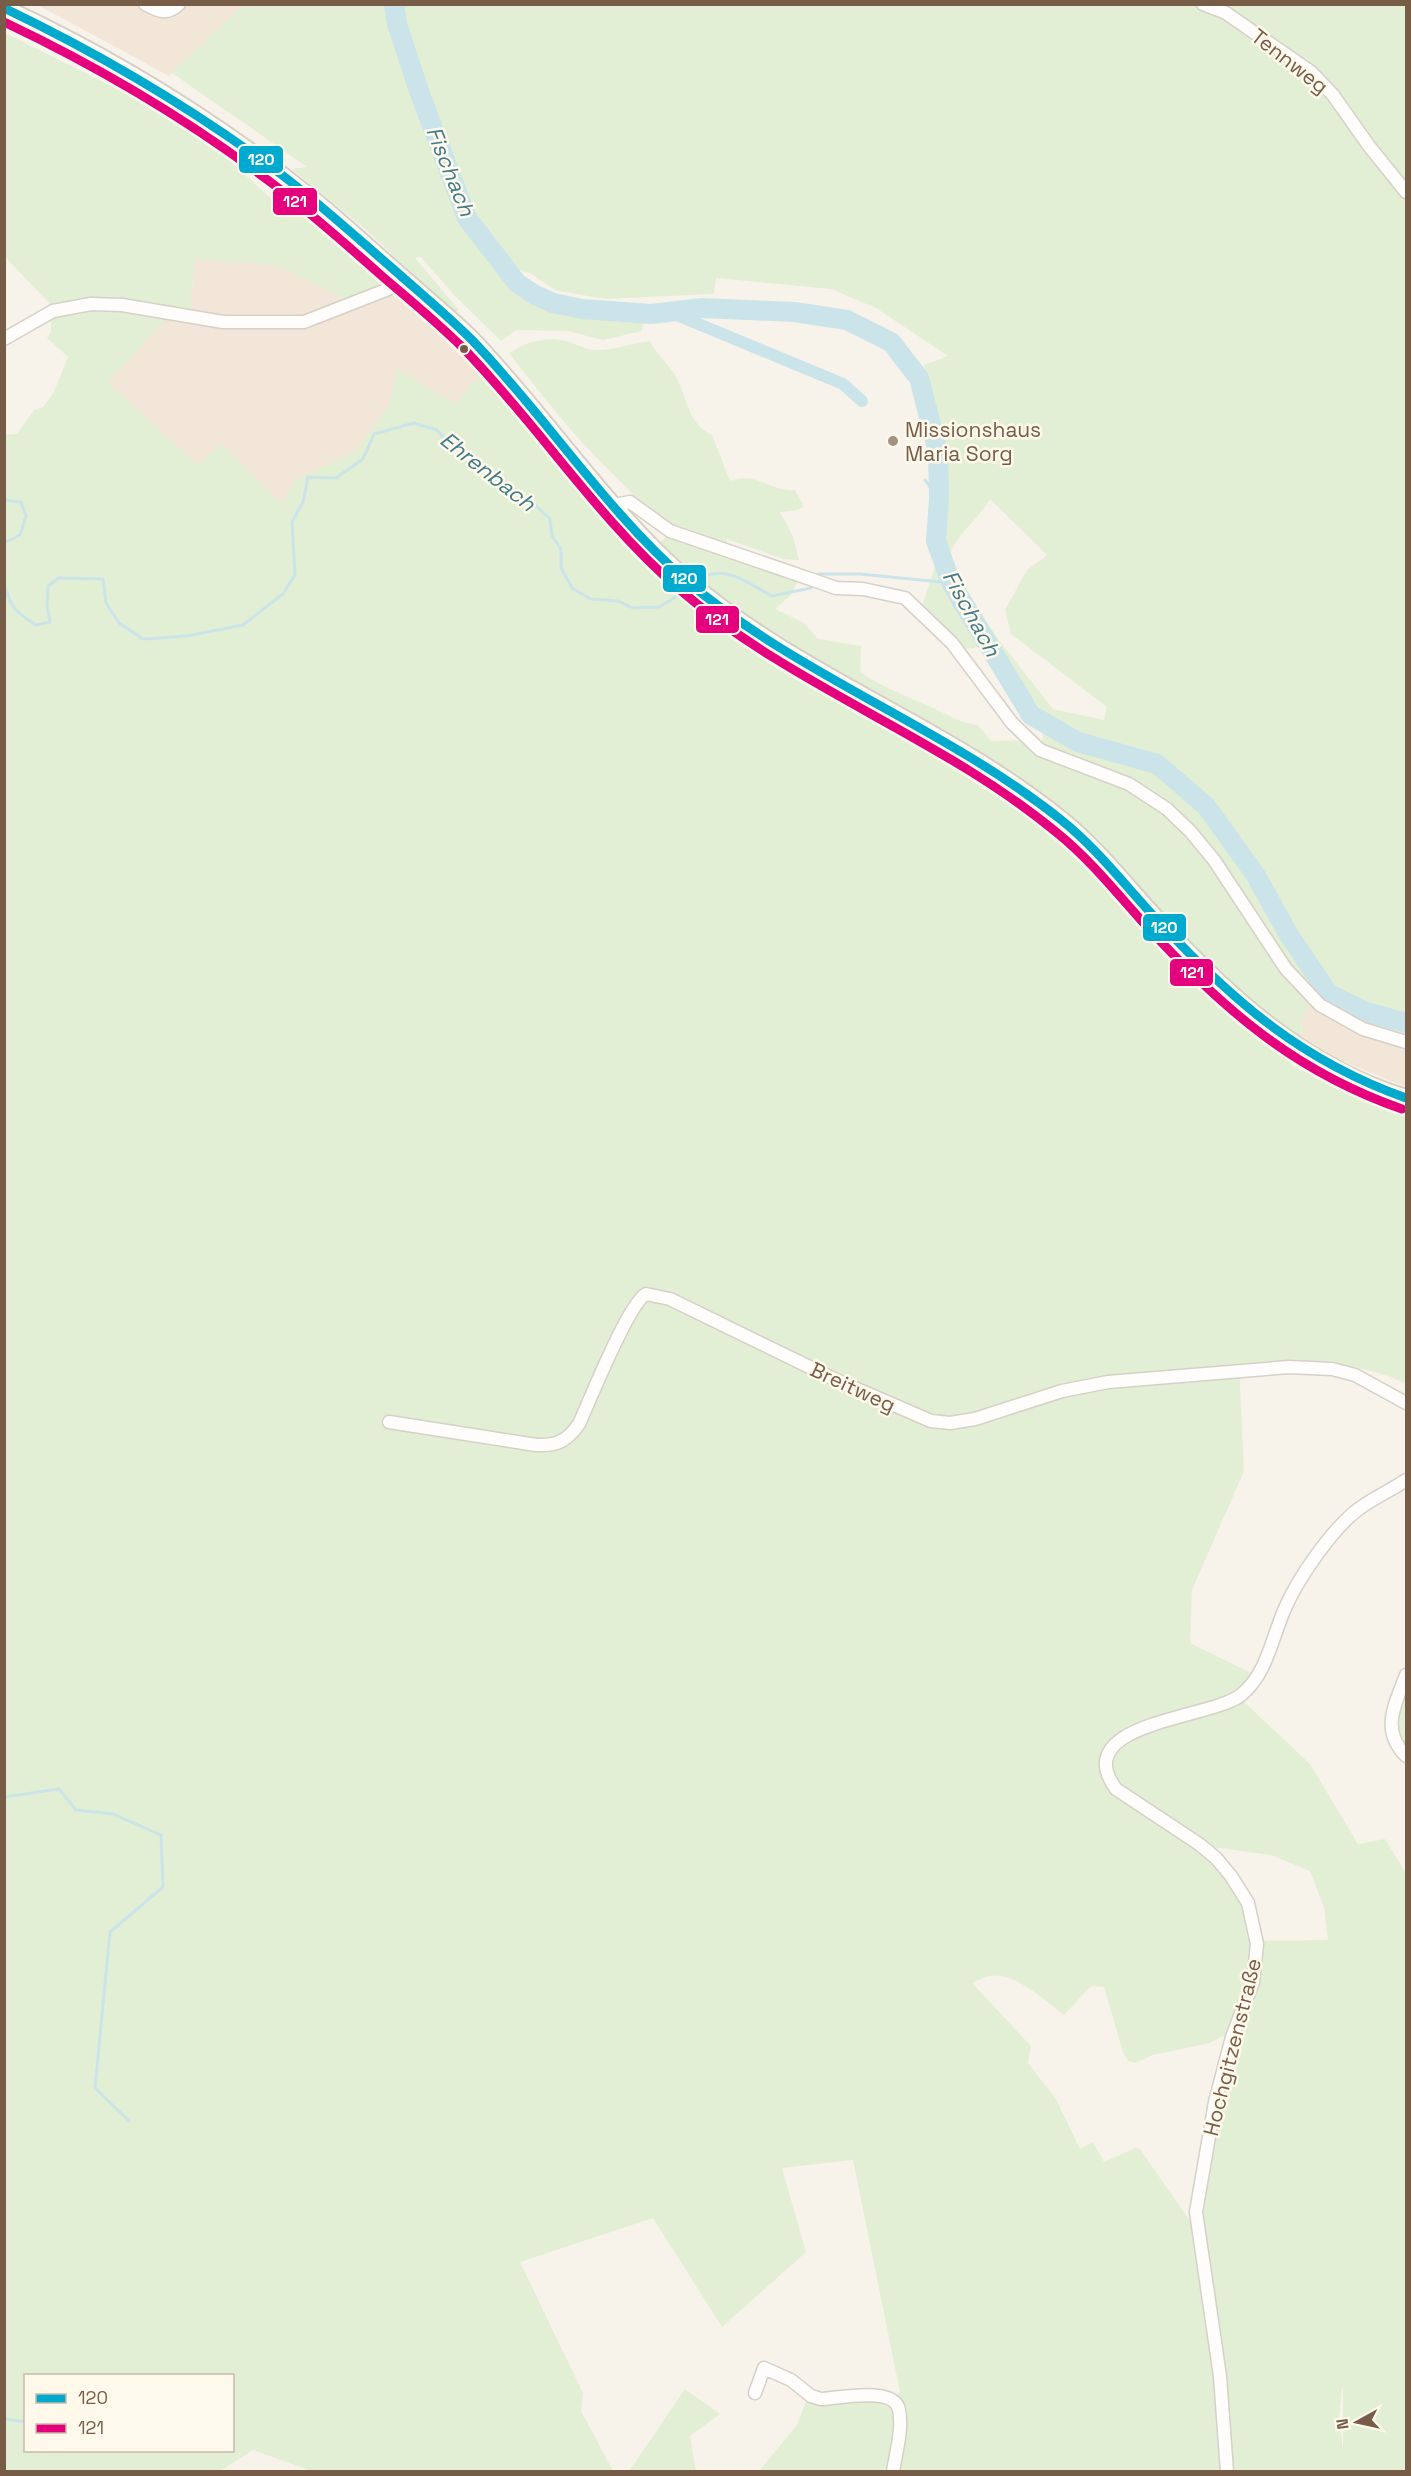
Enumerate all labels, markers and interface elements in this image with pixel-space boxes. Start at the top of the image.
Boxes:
street label: Tennweg [1246,22,1334,100]
water label: Fischach [420,122,482,221]
line badge: 120 [238,145,284,174]
text: 120 [247,149,275,170]
line badge: 121 [272,187,318,216]
text: 121 [283,191,307,212]
unlabelled marker [458,343,470,355]
place label: Missionshaus Maria Sorg [905,416,1041,467]
water label: Ehrenbach [435,425,542,517]
marker: Missionshaus Maria Sorg [886,434,900,448]
line badge: 120 [662,564,707,593]
water label: Fischach [937,565,1007,662]
text: 120 [670,568,698,589]
line badge: 121 [695,605,740,634]
text: 121 [705,609,729,630]
line badge: 120 [1142,913,1187,942]
text: 120 [1150,917,1178,938]
line badge: 121 [1169,958,1214,987]
text: 121 [1180,962,1204,983]
street label: Breitweg [806,1355,900,1419]
street label: Hochgitzenstraße [1197,1955,1267,2139]
legend [24,2374,234,2452]
text: 120 [78,2386,108,2409]
north arrow [1327,2392,1387,2452]
text: 121 [78,2416,104,2439]
text: N [1331,2417,1354,2431]

